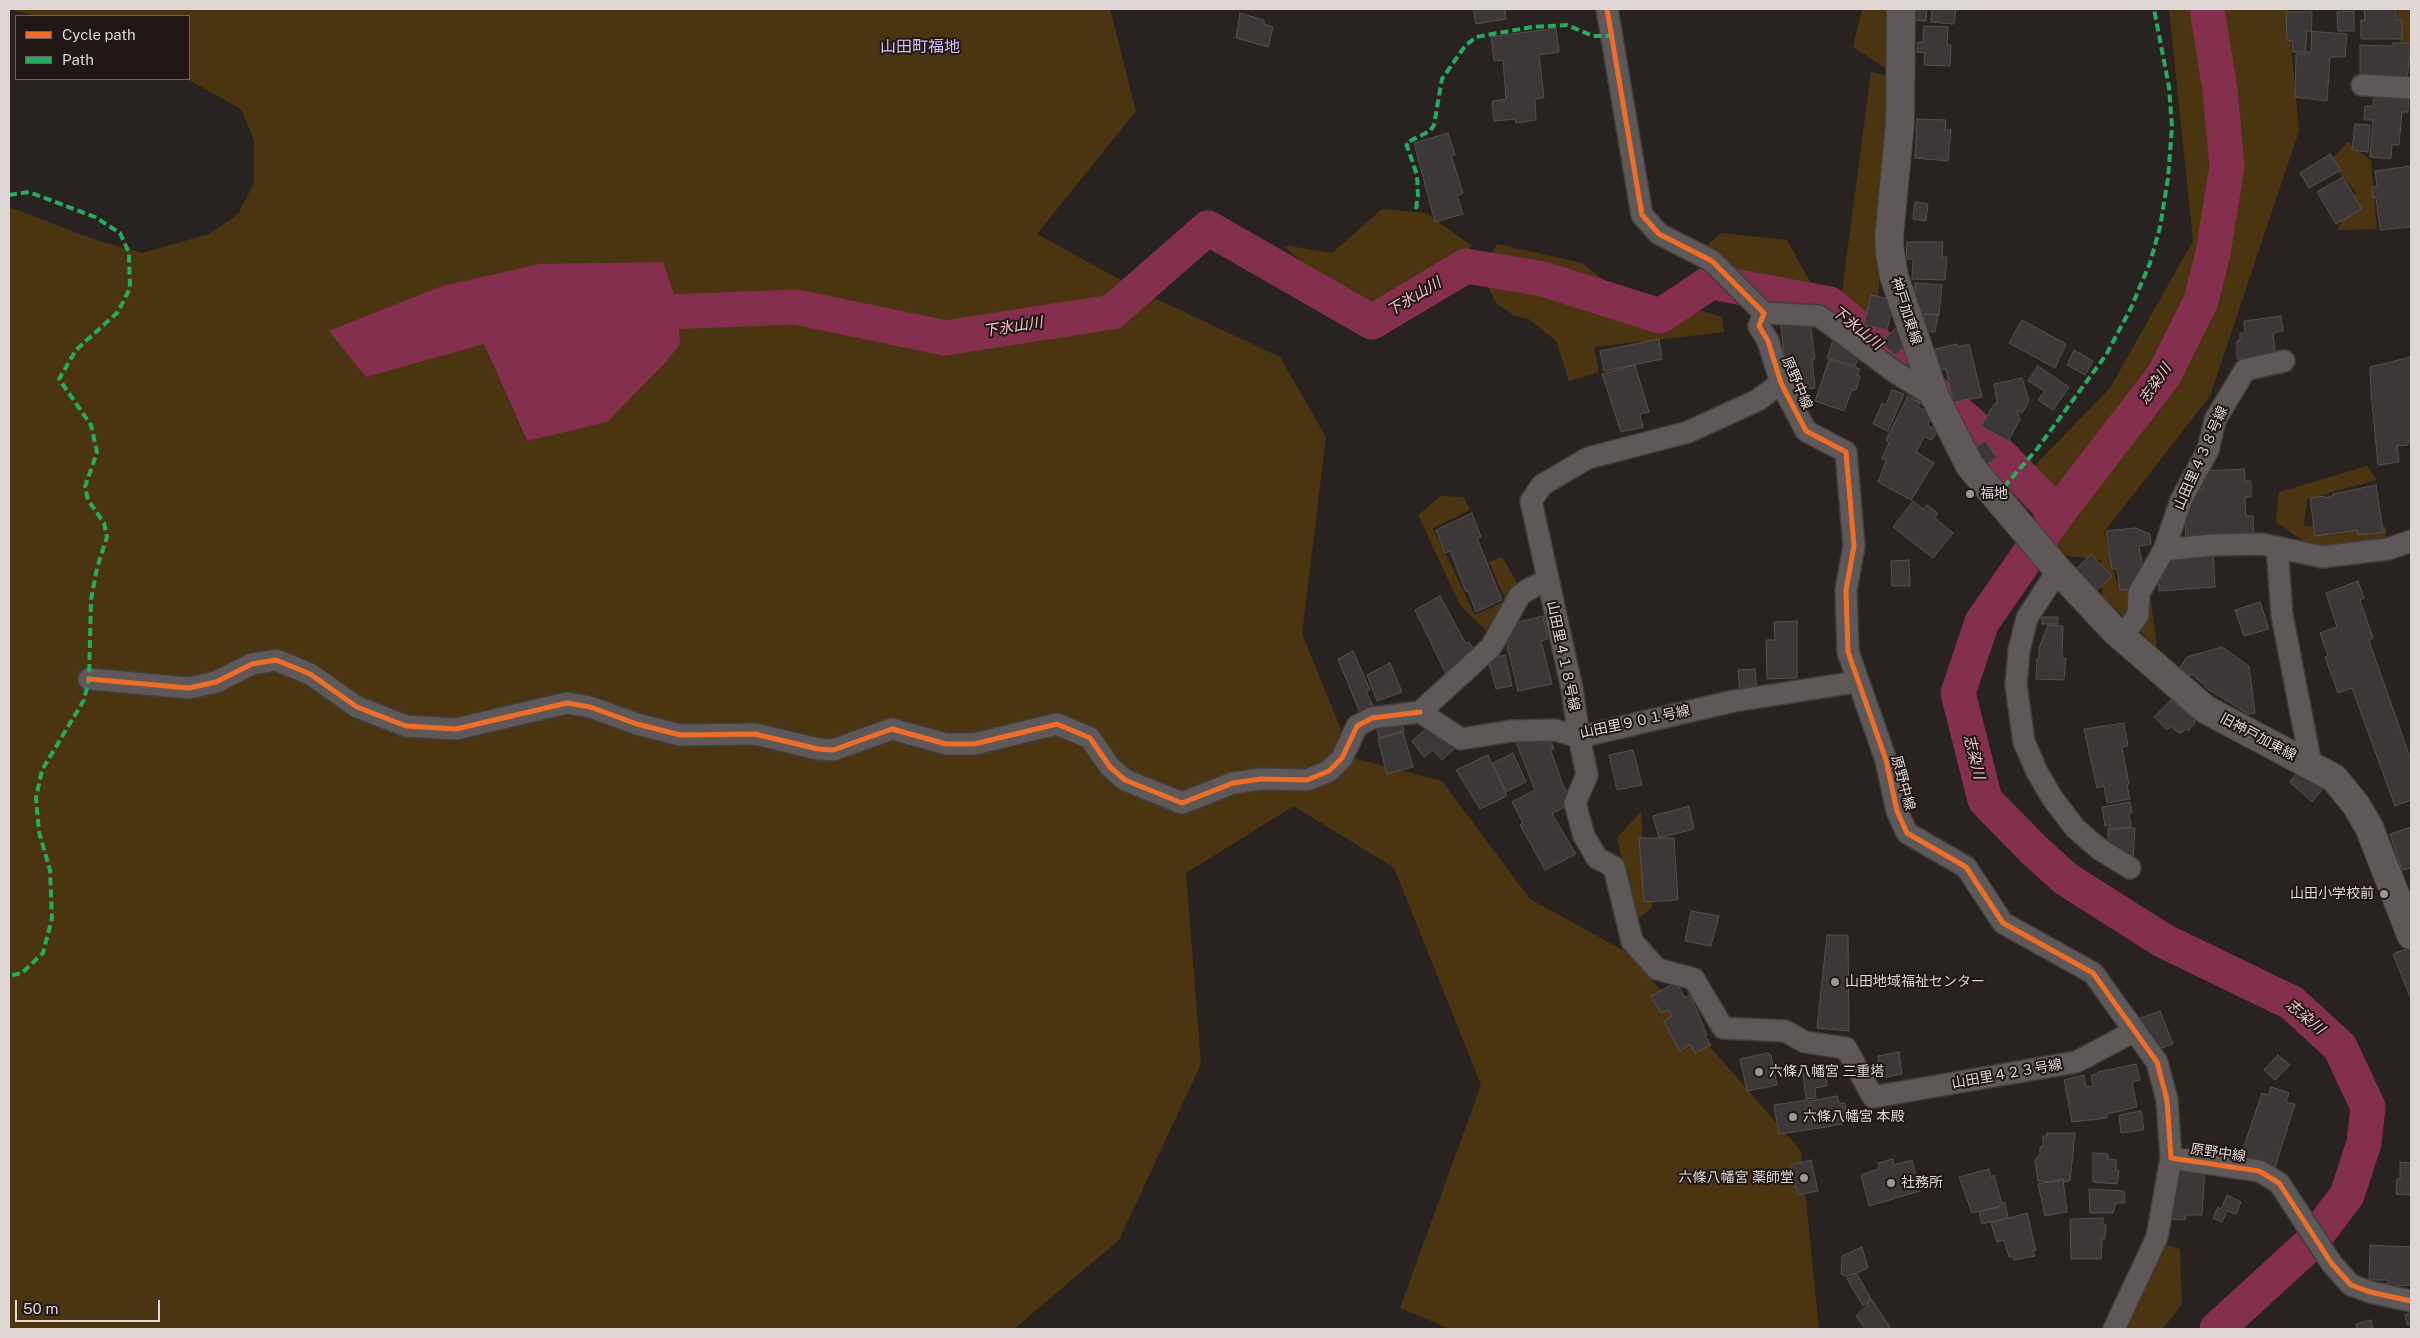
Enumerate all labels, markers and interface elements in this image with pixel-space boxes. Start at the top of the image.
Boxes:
legend [15,15,190,80]
text: Cycle path [62,26,136,43]
district label: 山田町福地 [880,37,960,57]
text: Path [62,51,94,68]
water label: 下氷山川 [1384,274,1444,320]
street label: 神戸加東線 [1887,275,1925,347]
water label: 下氷山川 [1828,302,1886,354]
water label: 下氷山川 [982,313,1044,341]
street label: 原野中線 [1778,354,1816,412]
water label: 志染川 [2135,360,2175,408]
street label: 山田里４３８号線 [2171,403,2231,513]
place label: 福地 [1980,486,2008,502]
marker: 福地 [1964,488,1976,500]
street label: 山田里４１８号線 [1543,599,1583,713]
street label: 山田里９０１号線 [1578,702,1692,742]
street label: 旧神戸加東線 [2217,710,2299,764]
water label: 志染川 [1960,733,1988,781]
street label: 原野中線 [1888,754,1918,812]
place label: 山田小学校前 [2290,886,2374,902]
marker: 山田小学校前 [2378,888,2390,900]
place label: 山田地域福祉センター [1845,974,1985,990]
marker: 山田地域福祉センター [1829,976,1841,988]
water label: 志染川 [2282,996,2328,1038]
street label: 山田里４２３号線 [1950,1056,2064,1092]
place label: 六條八幡宮 三重塔 [1769,1064,1884,1080]
marker: 六條八幡宮 三重塔 [1753,1066,1765,1078]
place label: 六條八幡宮 本殿 [1803,1109,1904,1125]
marker: 六條八幡宮 本殿 [1787,1111,1799,1123]
street label: 原野中線 [2189,1141,2247,1165]
place label: 六條八幡宮 薬師堂 [1679,1170,1794,1186]
marker: 六條八幡宮 薬師堂 [1798,1172,1810,1184]
place label: 社務所 [1901,1175,1943,1191]
marker: 社務所 [1885,1177,1897,1189]
scale bar [18,1290,162,1322]
text: 50 m [23,1300,58,1317]

